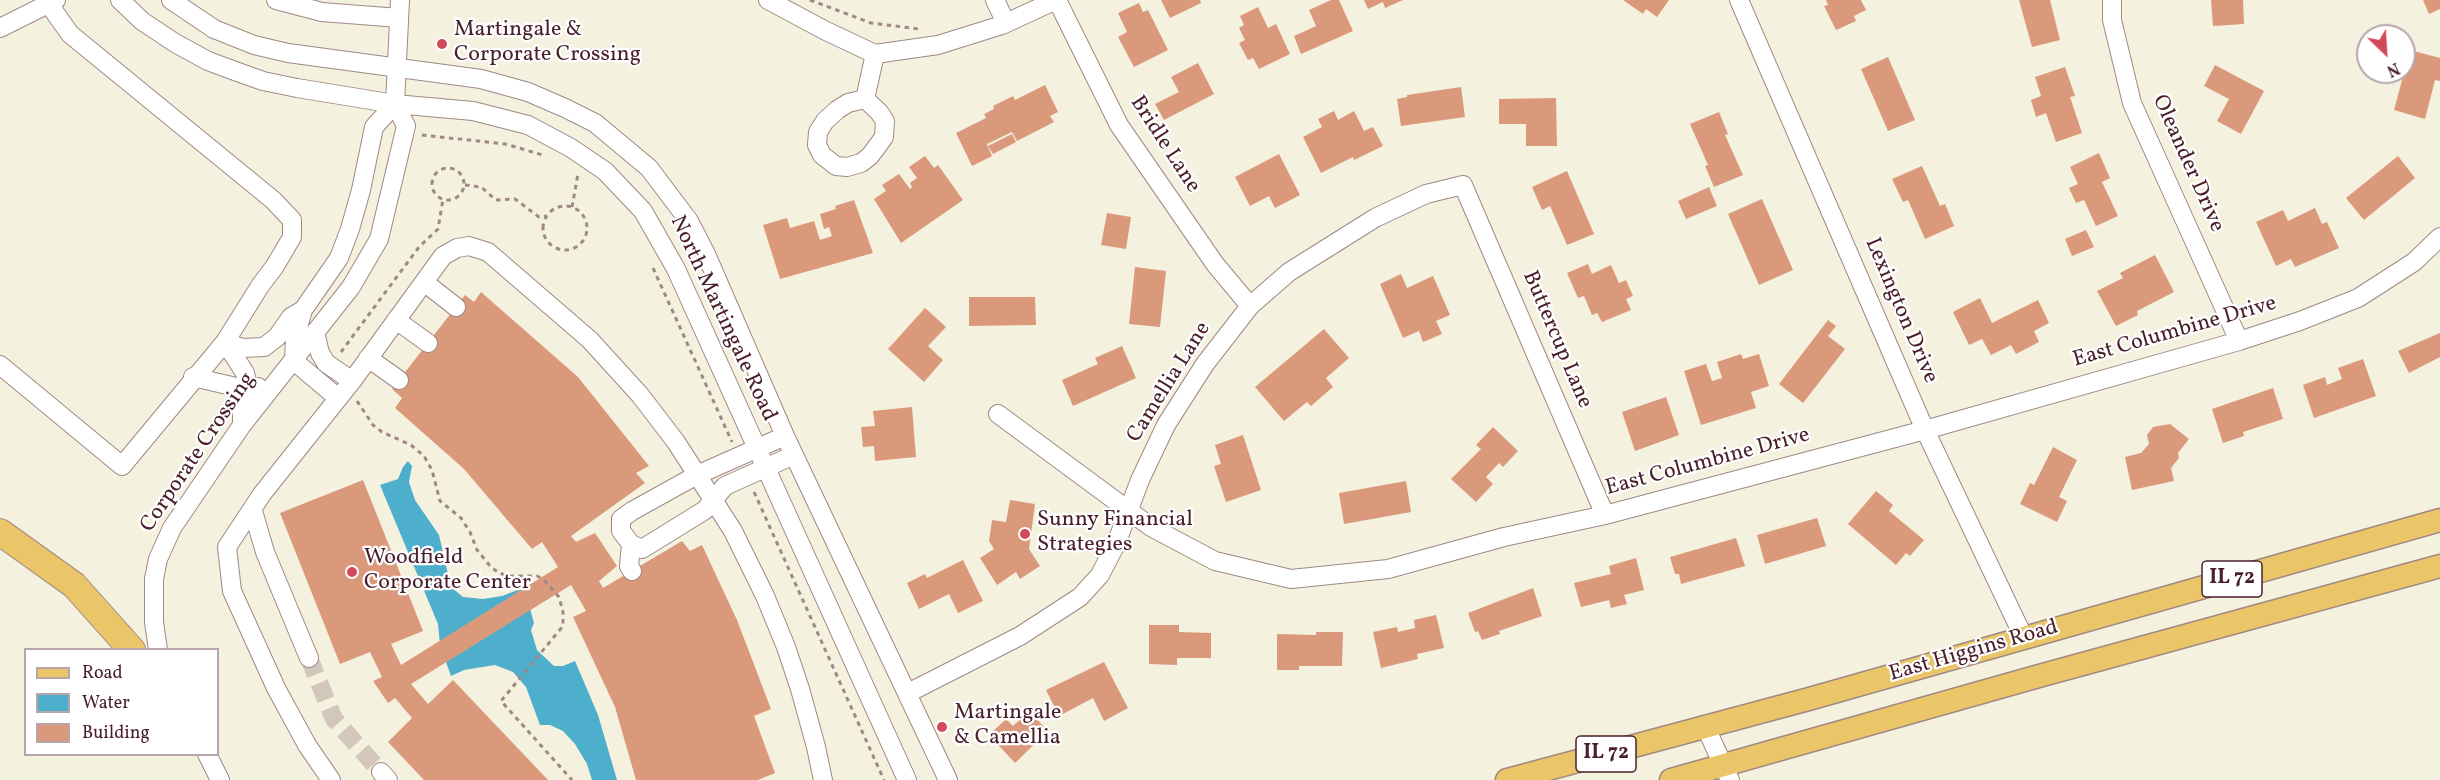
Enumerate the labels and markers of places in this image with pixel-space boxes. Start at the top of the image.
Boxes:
place label: Martingale & Corporate Crossing [454,18,641,70]
marker: Martingale & Corporate Crossing [435,37,449,51]
place label: Sunny Financial Strategies [1037,508,1193,560]
marker: Sunny Financial Strategies [1018,527,1032,541]
place label: Woodfield Corporate Center [364,546,531,598]
marker: Woodfield Corporate Center [345,565,359,579]
place label: Martingale & Camellia [954,701,1061,752]
marker: Martingale & Camellia [935,720,949,734]

